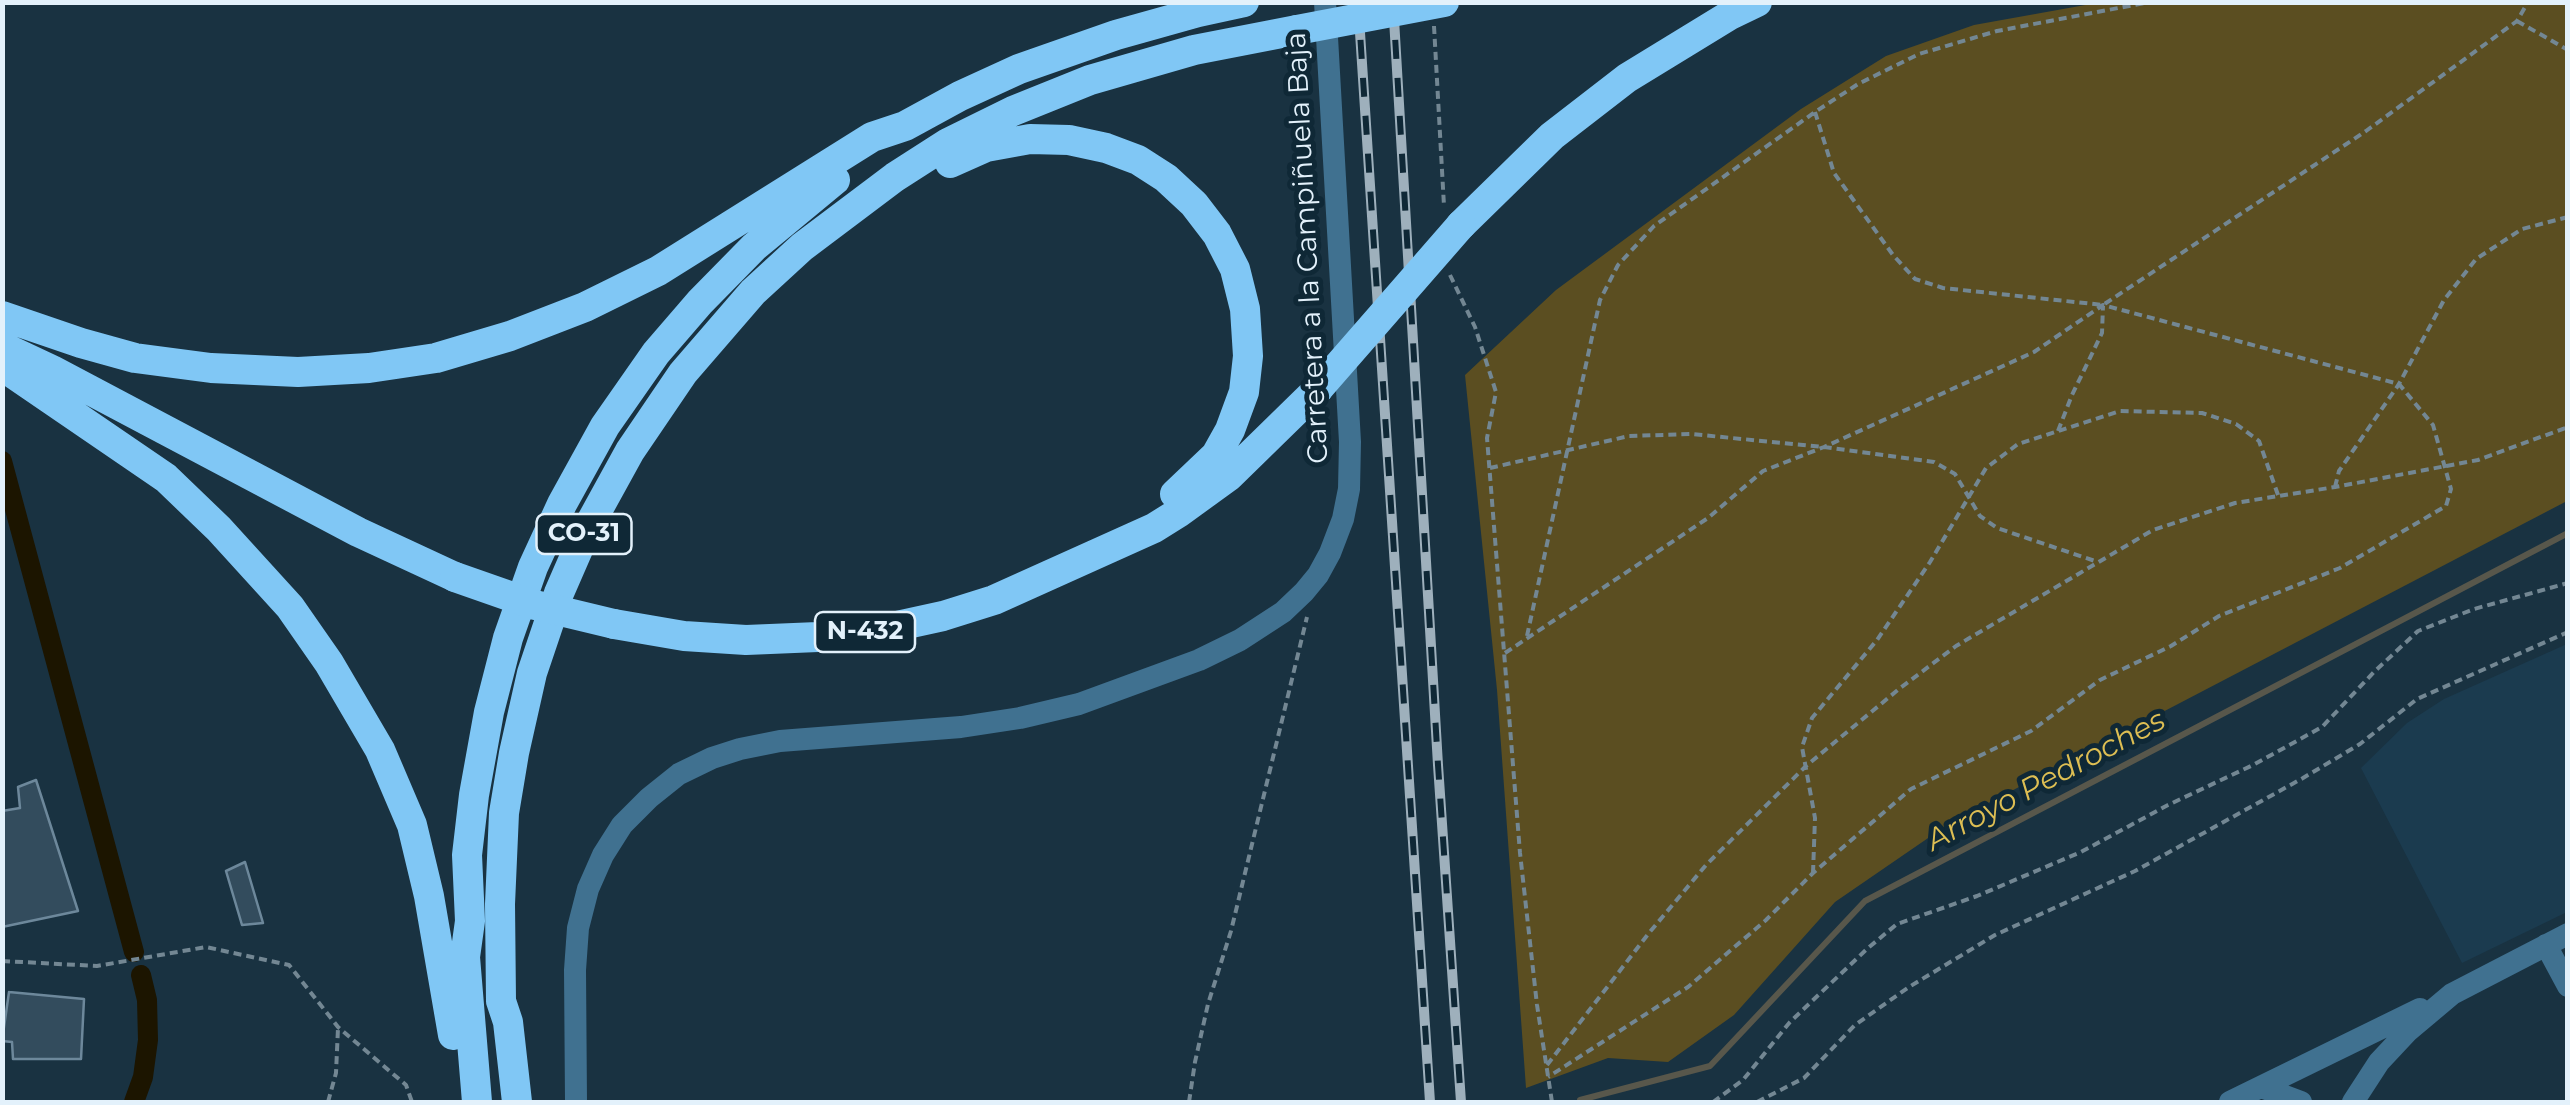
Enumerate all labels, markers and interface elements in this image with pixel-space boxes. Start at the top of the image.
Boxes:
street label: Carretera a la Campiñuela Baja [1280,31,1336,465]
road number: CO-31 [536,514,632,554]
road number: N-432 [815,612,915,652]
water label: Arroyo Pedroches [1920,703,2172,859]

